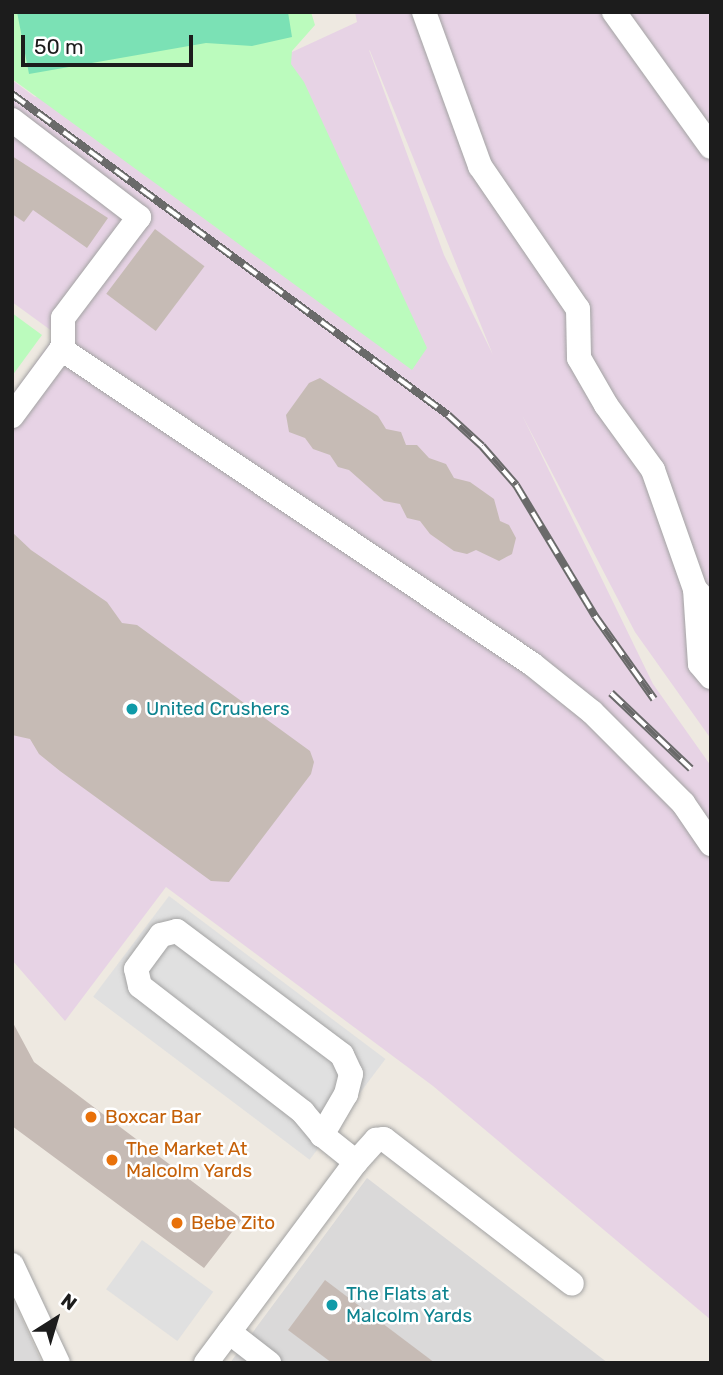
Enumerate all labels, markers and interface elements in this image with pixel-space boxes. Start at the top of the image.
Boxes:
scale bar [24,21,196,65]
text: 50 m [34,34,84,59]
place label: United Crushers [146,698,290,720]
marker: United Crushers [124,701,140,717]
place label: Boxcar Bar [105,1106,202,1128]
marker: Boxcar Bar [83,1109,99,1125]
place label: The Market At Malcolm Yards [126,1138,253,1182]
marker: The Market At Malcolm Yards [104,1152,120,1168]
place label: Bebe Zito [191,1212,275,1234]
marker: Bebe Zito [169,1215,185,1231]
place label: The Flats at Malcolm Yards [346,1283,473,1327]
north arrow [21,1284,91,1354]
text: N [57,1289,81,1315]
marker: The Flats at Malcolm Yards [324,1297,340,1313]

